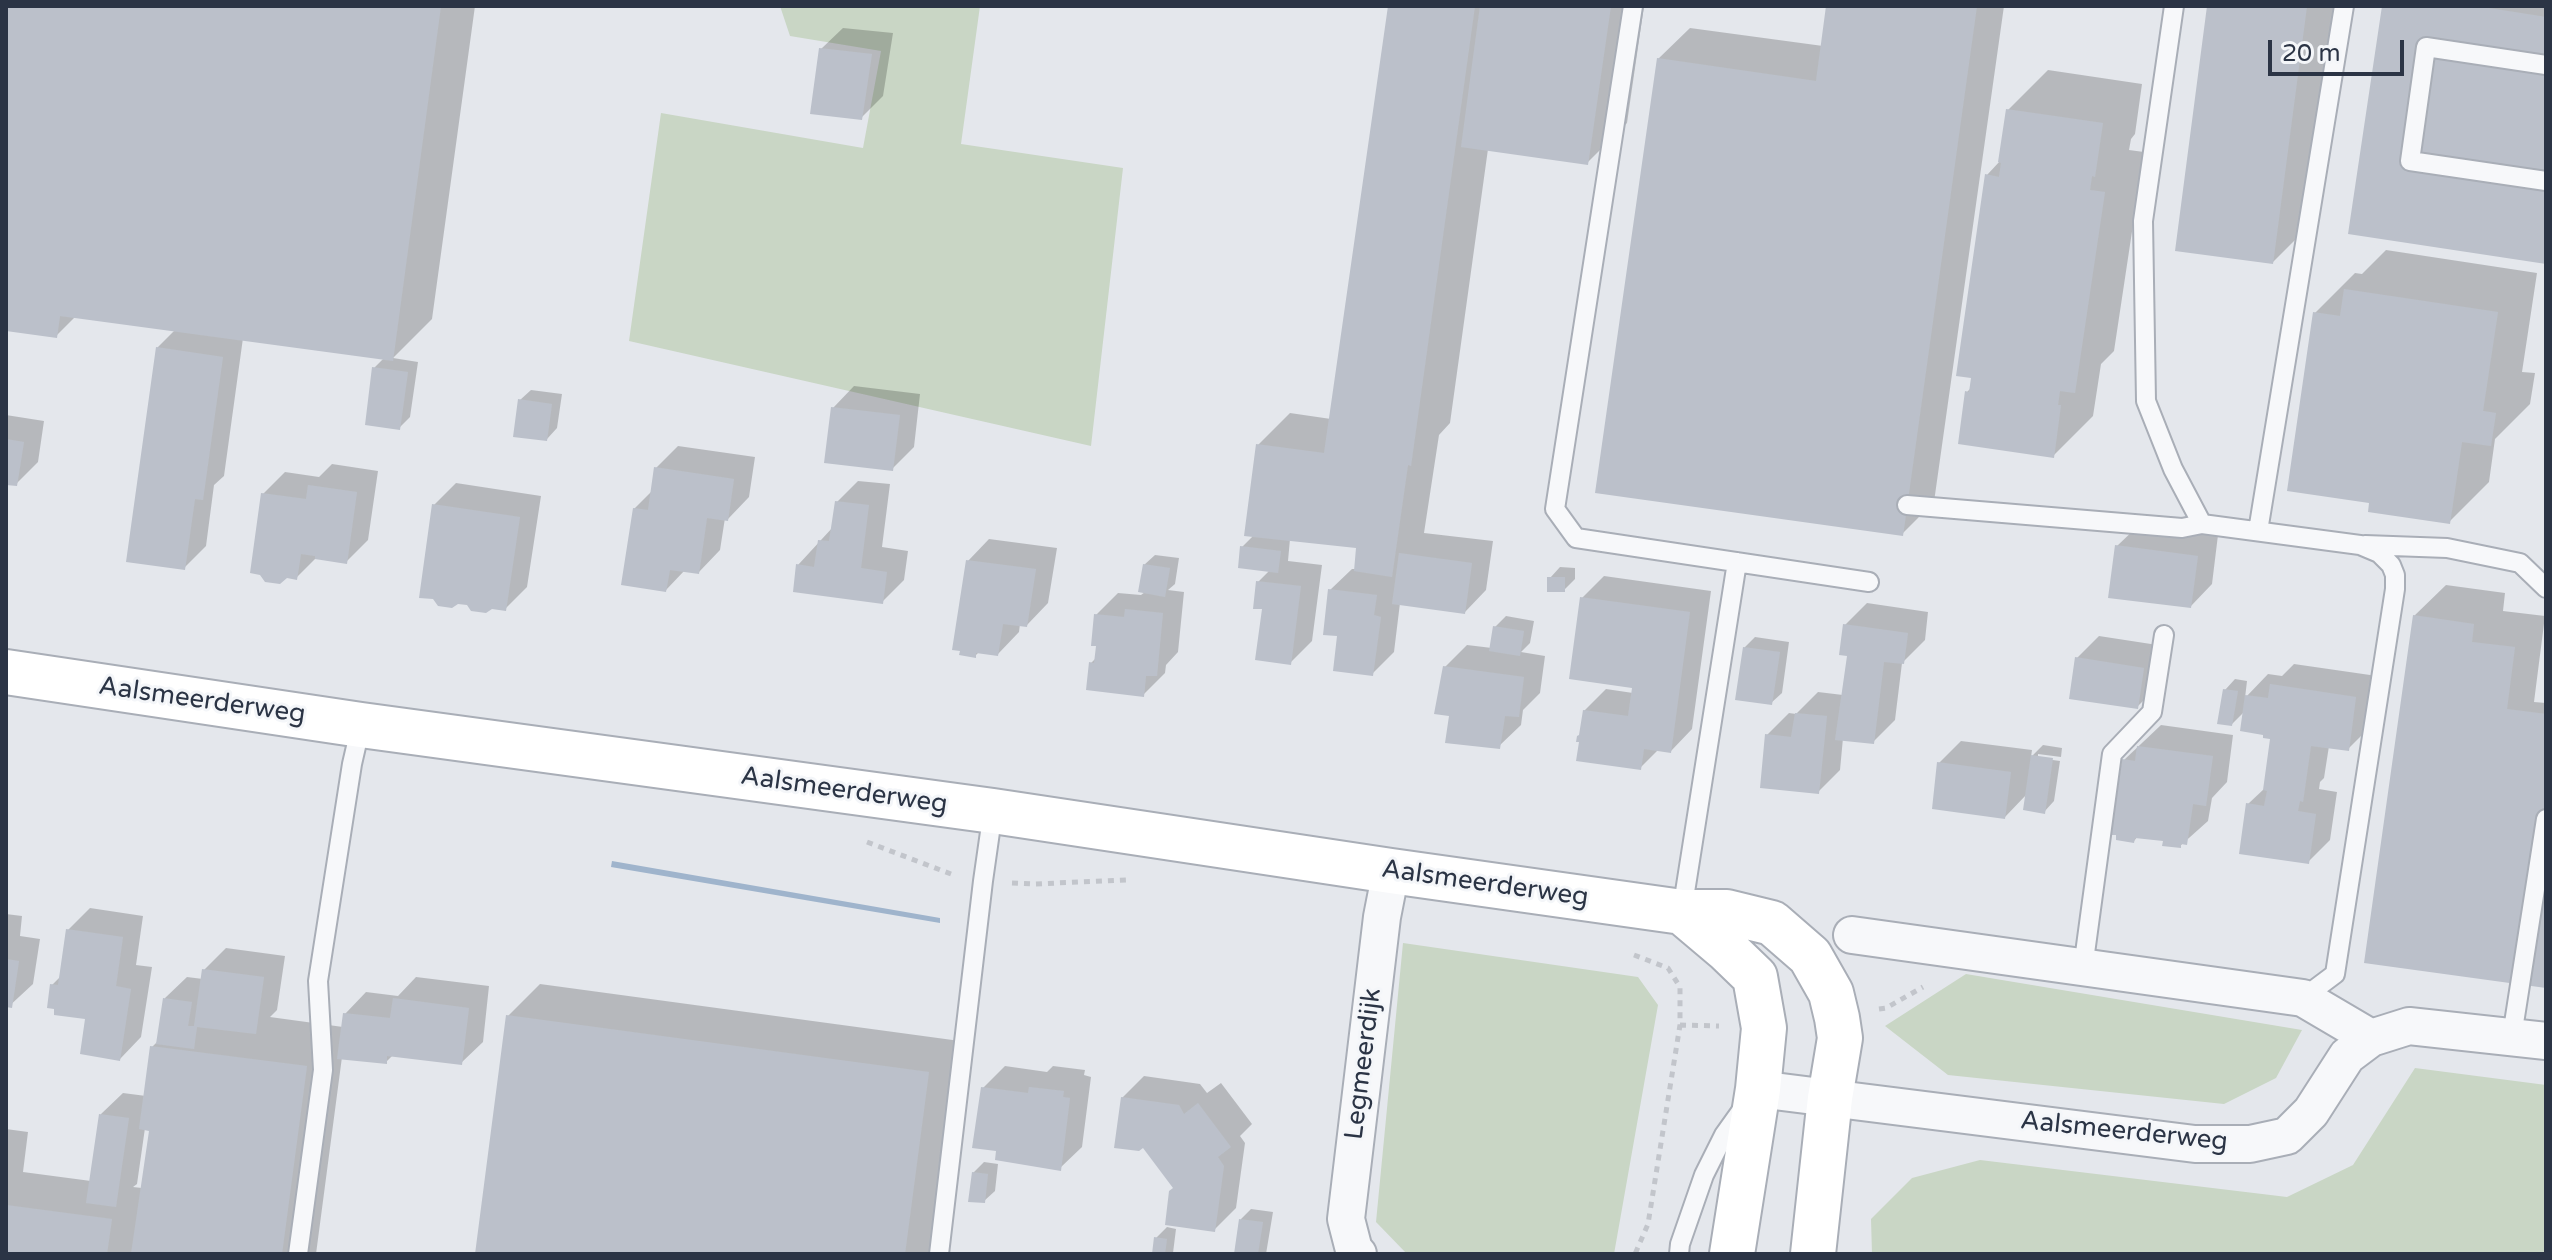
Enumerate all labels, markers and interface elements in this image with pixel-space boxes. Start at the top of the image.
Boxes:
scale bar [2272,24,2408,74]
text: 20 m [2282,39,2340,68]
street label: Aalsmeerderweg [97,671,307,731]
street label: Aalsmeerderweg [739,761,949,821]
street label: Aalsmeerderweg [1380,854,1590,914]
street label: Legmeerdijk [1339,986,1389,1142]
street label: Aalsmeerderweg [2019,1106,2229,1158]

